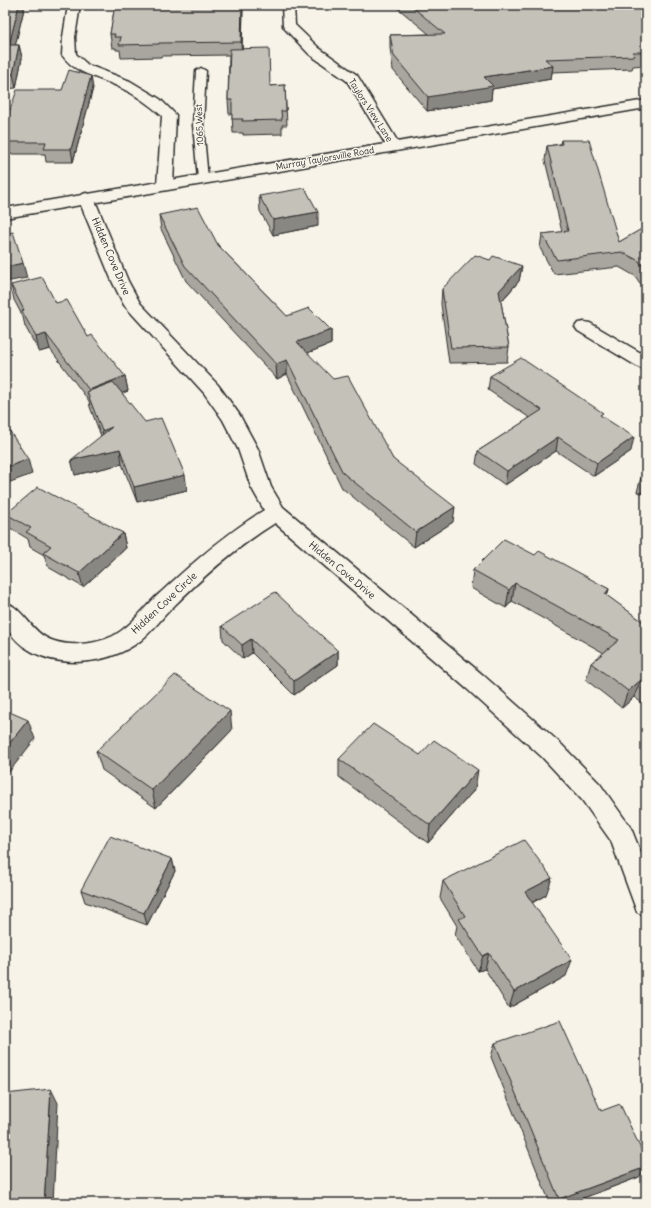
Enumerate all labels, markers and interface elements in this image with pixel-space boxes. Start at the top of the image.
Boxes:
street label: Taylors View Lane [346,76,396,144]
street label: 1065 West [193,104,205,146]
street label: Murray Taylorsville Road [275,144,375,172]
street label: Hidden Cove Drive [89,215,133,297]
street label: Hidden Cove Drive [306,538,378,602]
street label: Hidden Cove Circle [129,569,199,637]

